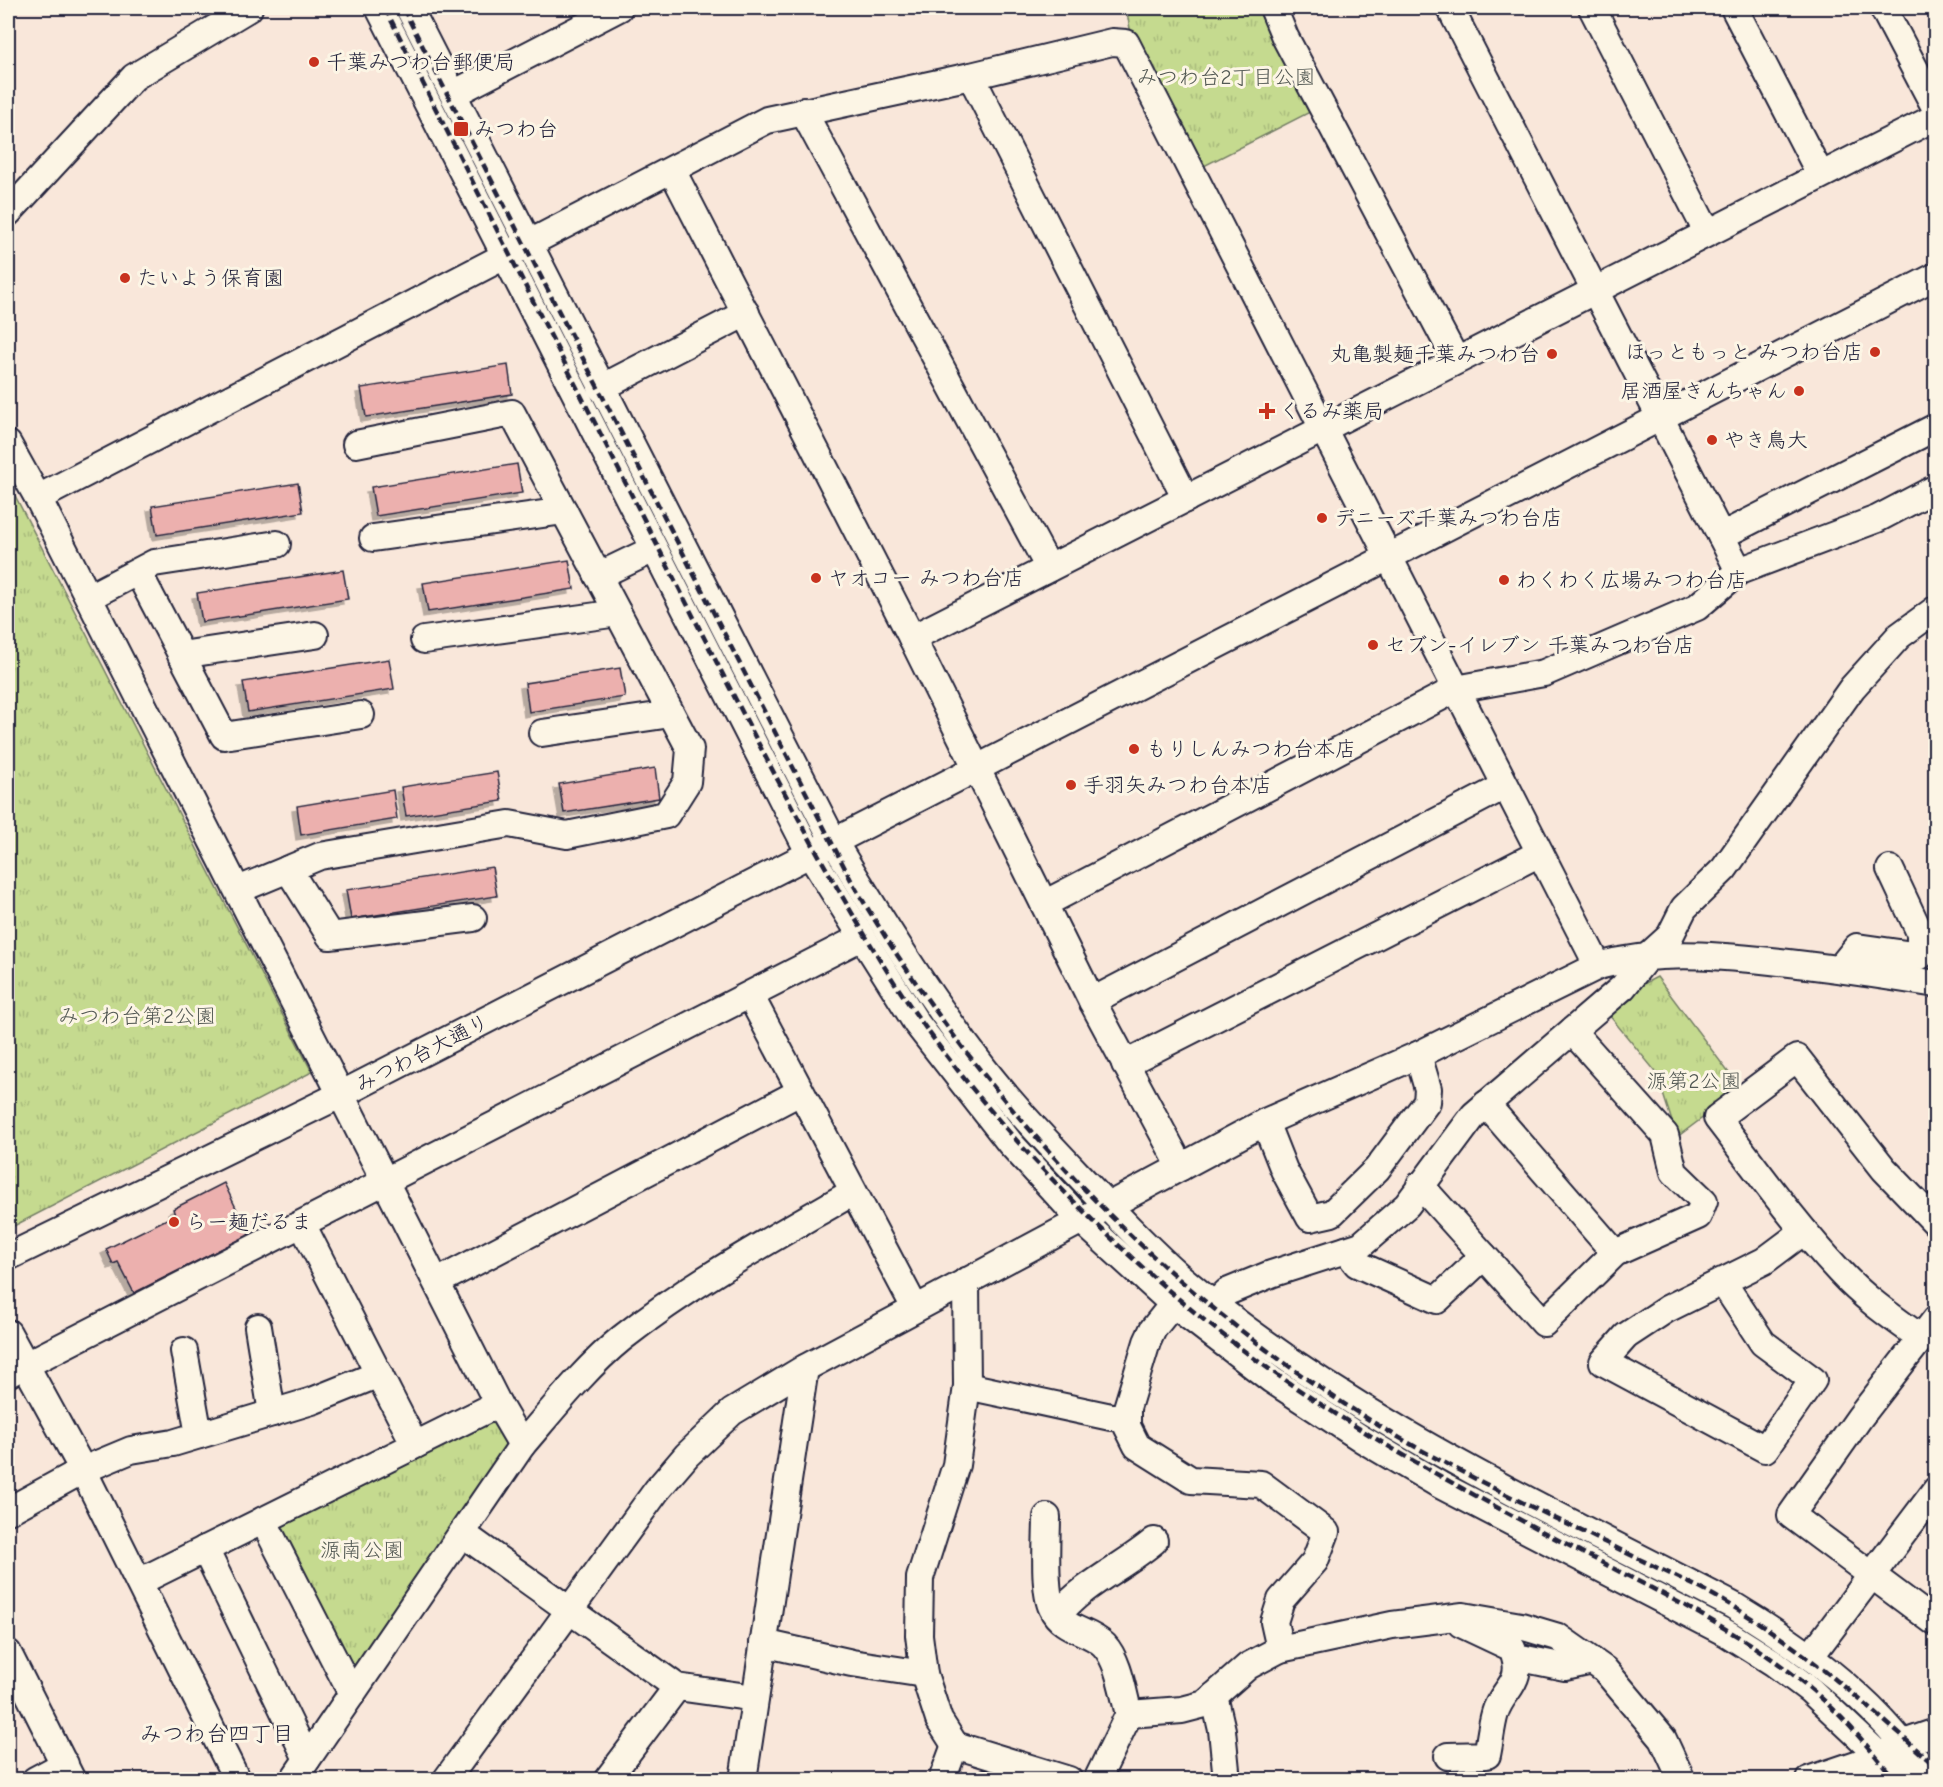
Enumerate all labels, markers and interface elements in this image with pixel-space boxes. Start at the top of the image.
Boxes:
place label: 千葉みつわ台郵便局 [326,50,515,74]
marker: 千葉みつわ台郵便局 [307,55,321,69]
park label: みつわ台2丁目公園 [1137,65,1315,89]
place label: みつわ台 [474,117,558,141]
marker: みつわ台 [452,120,470,138]
place label: たいよう保育園 [137,266,284,290]
marker: たいよう保育園 [118,271,132,285]
place label: ほっともっと みつわ台店 [1625,340,1863,364]
place label: 丸亀製麺千葉みつわ台 [1330,342,1540,366]
marker: ほっともっと みつわ台店 [1868,345,1882,359]
marker: 丸亀製麺千葉みつわ台 [1545,347,1559,361]
place label: 居酒屋きんちゃん [1620,379,1787,403]
marker: 居酒屋きんちゃん [1792,384,1806,398]
place label: くるみ薬局 [1279,399,1384,423]
marker: くるみ薬局 [1260,404,1274,418]
place label: やき鳥大 [1724,428,1808,452]
marker: やき鳥大 [1705,433,1719,447]
place label: デニーズ千葉みつわ台店 [1334,506,1562,530]
marker: デニーズ千葉みつわ台店 [1315,511,1329,525]
place label: ヤオコー みつわ台店 [828,566,1024,590]
place label: わくわく広場みつわ台店 [1516,568,1747,592]
marker: ヤオコー みつわ台店 [809,571,823,585]
marker: わくわく広場みつわ台店 [1497,573,1511,587]
place label: セブン-イレブン 千葉みつわ台店 [1385,633,1694,657]
marker: セブン-イレブン 千葉みつわ台店 [1366,638,1380,652]
place label: もりしんみつわ台本店 [1146,737,1356,761]
marker: もりしんみつわ台本店 [1127,742,1141,756]
place label: 手羽矢みつわ台本店 [1083,773,1272,797]
marker: 手羽矢みつわ台本店 [1064,778,1078,792]
park label: みつわ台第2公園 [58,1004,216,1028]
street label: みつわ台大通り [351,1009,493,1097]
park label: 源第2公園 [1647,1069,1741,1093]
place label: らー麺だるま [186,1210,312,1234]
marker: らー麺だるま [167,1215,181,1229]
park label: 源南公園 [320,1538,404,1562]
district label: みつわ台四丁目 [140,1721,294,1747]

